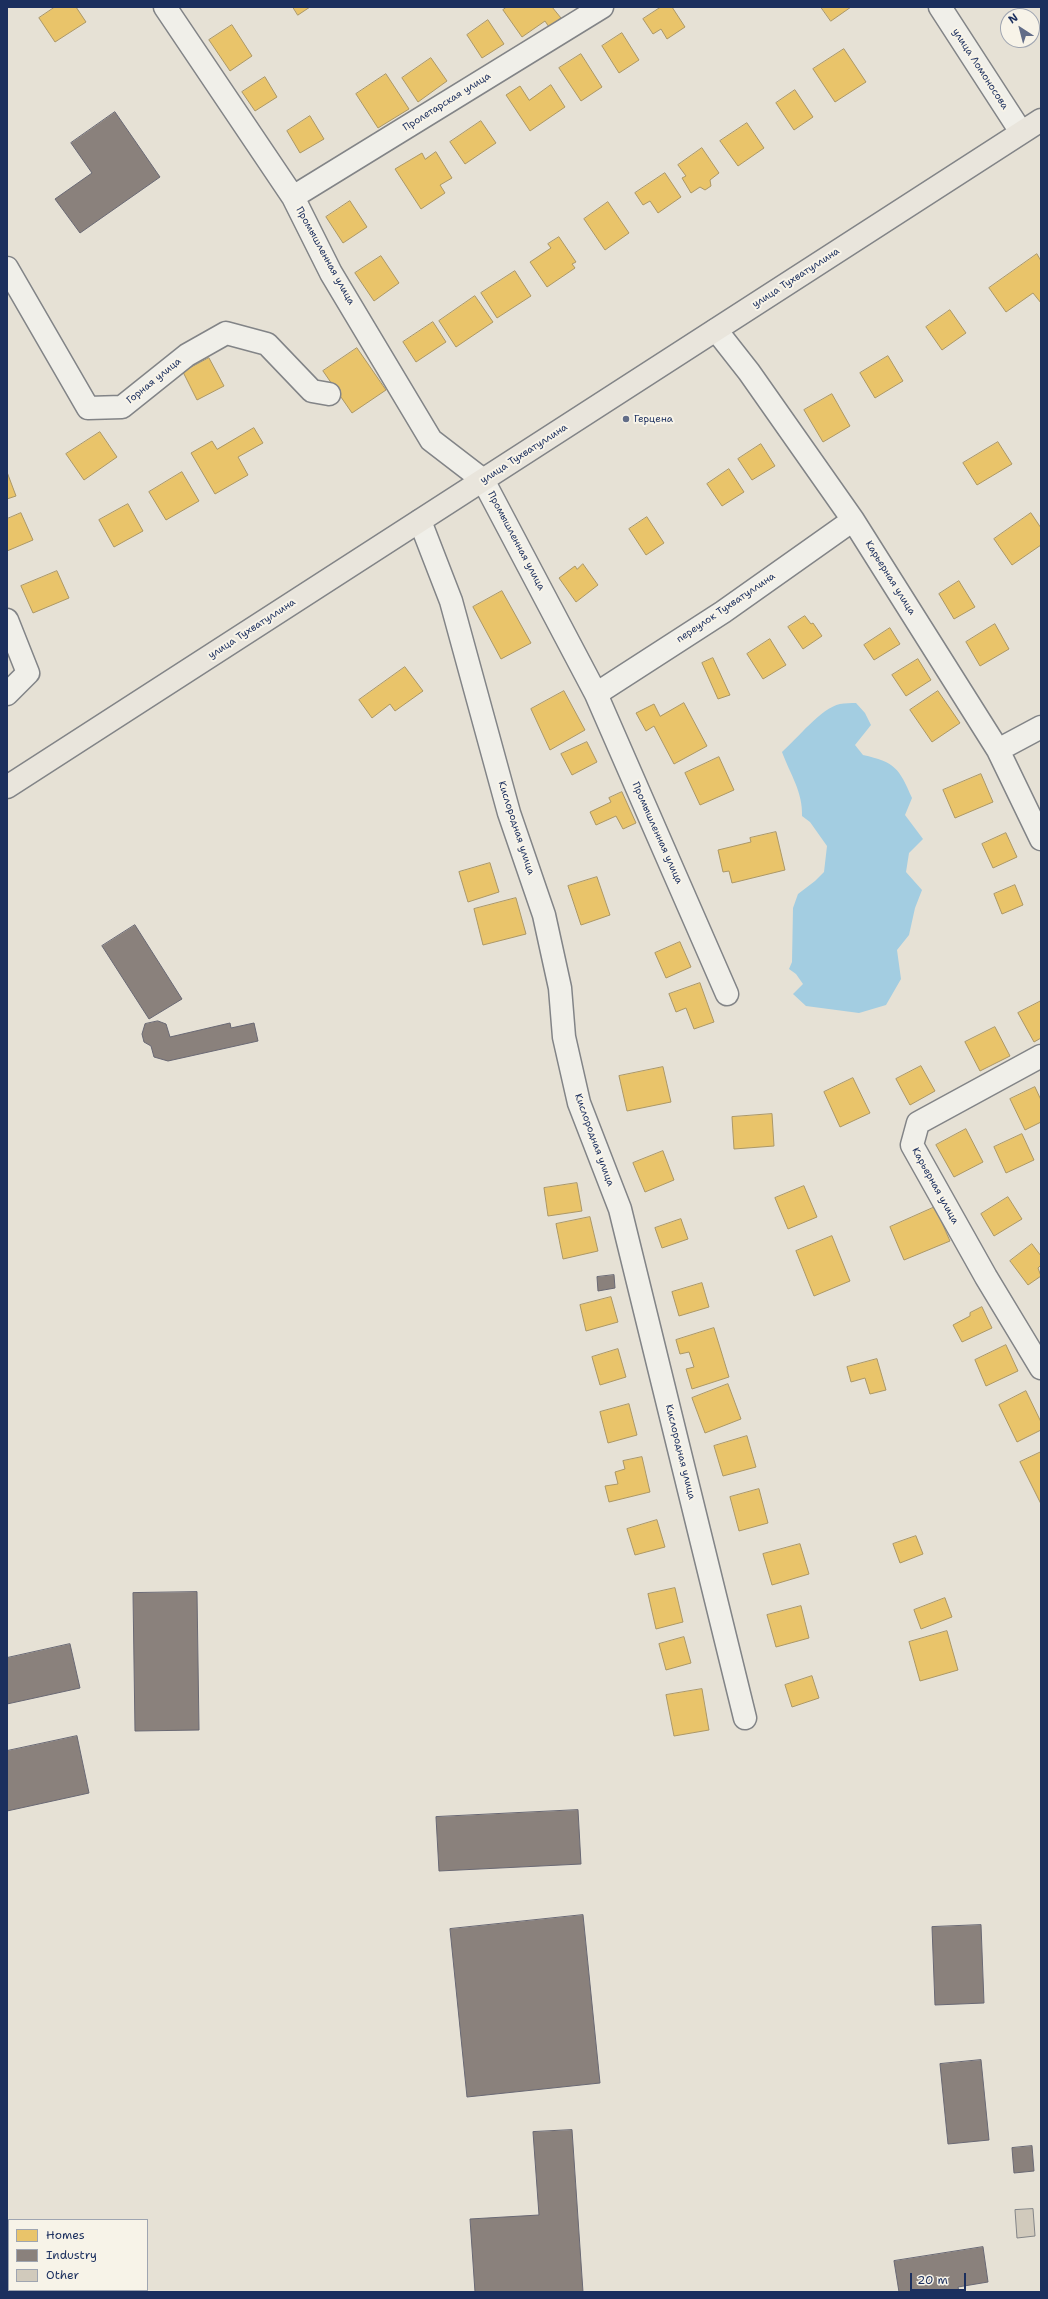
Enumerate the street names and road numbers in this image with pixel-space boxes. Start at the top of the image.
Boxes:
street label: улица Ломоносова [949,26,1011,112]
street label: Пролетарская улица [401,70,493,134]
street label: Промышленная улица [293,205,357,307]
street label: улица Тухватуллина [750,245,842,311]
street label: Горная улица [124,355,184,407]
street label: улица Тухватуллина [478,421,570,487]
street label: Промышленная улица [485,489,547,593]
street label: Карьерная улица [862,539,918,617]
street label: переулок Тухватуллина [674,570,778,646]
street label: улица Тухватуллина [206,596,298,662]
street label: Кислородная улица [495,780,537,876]
street label: Промышленная улица [629,780,685,886]
street label: Кислородная улица [572,1092,616,1188]
street label: Карьерная улица [909,1146,961,1226]
street label: Кислородная улица [662,1403,698,1501]

